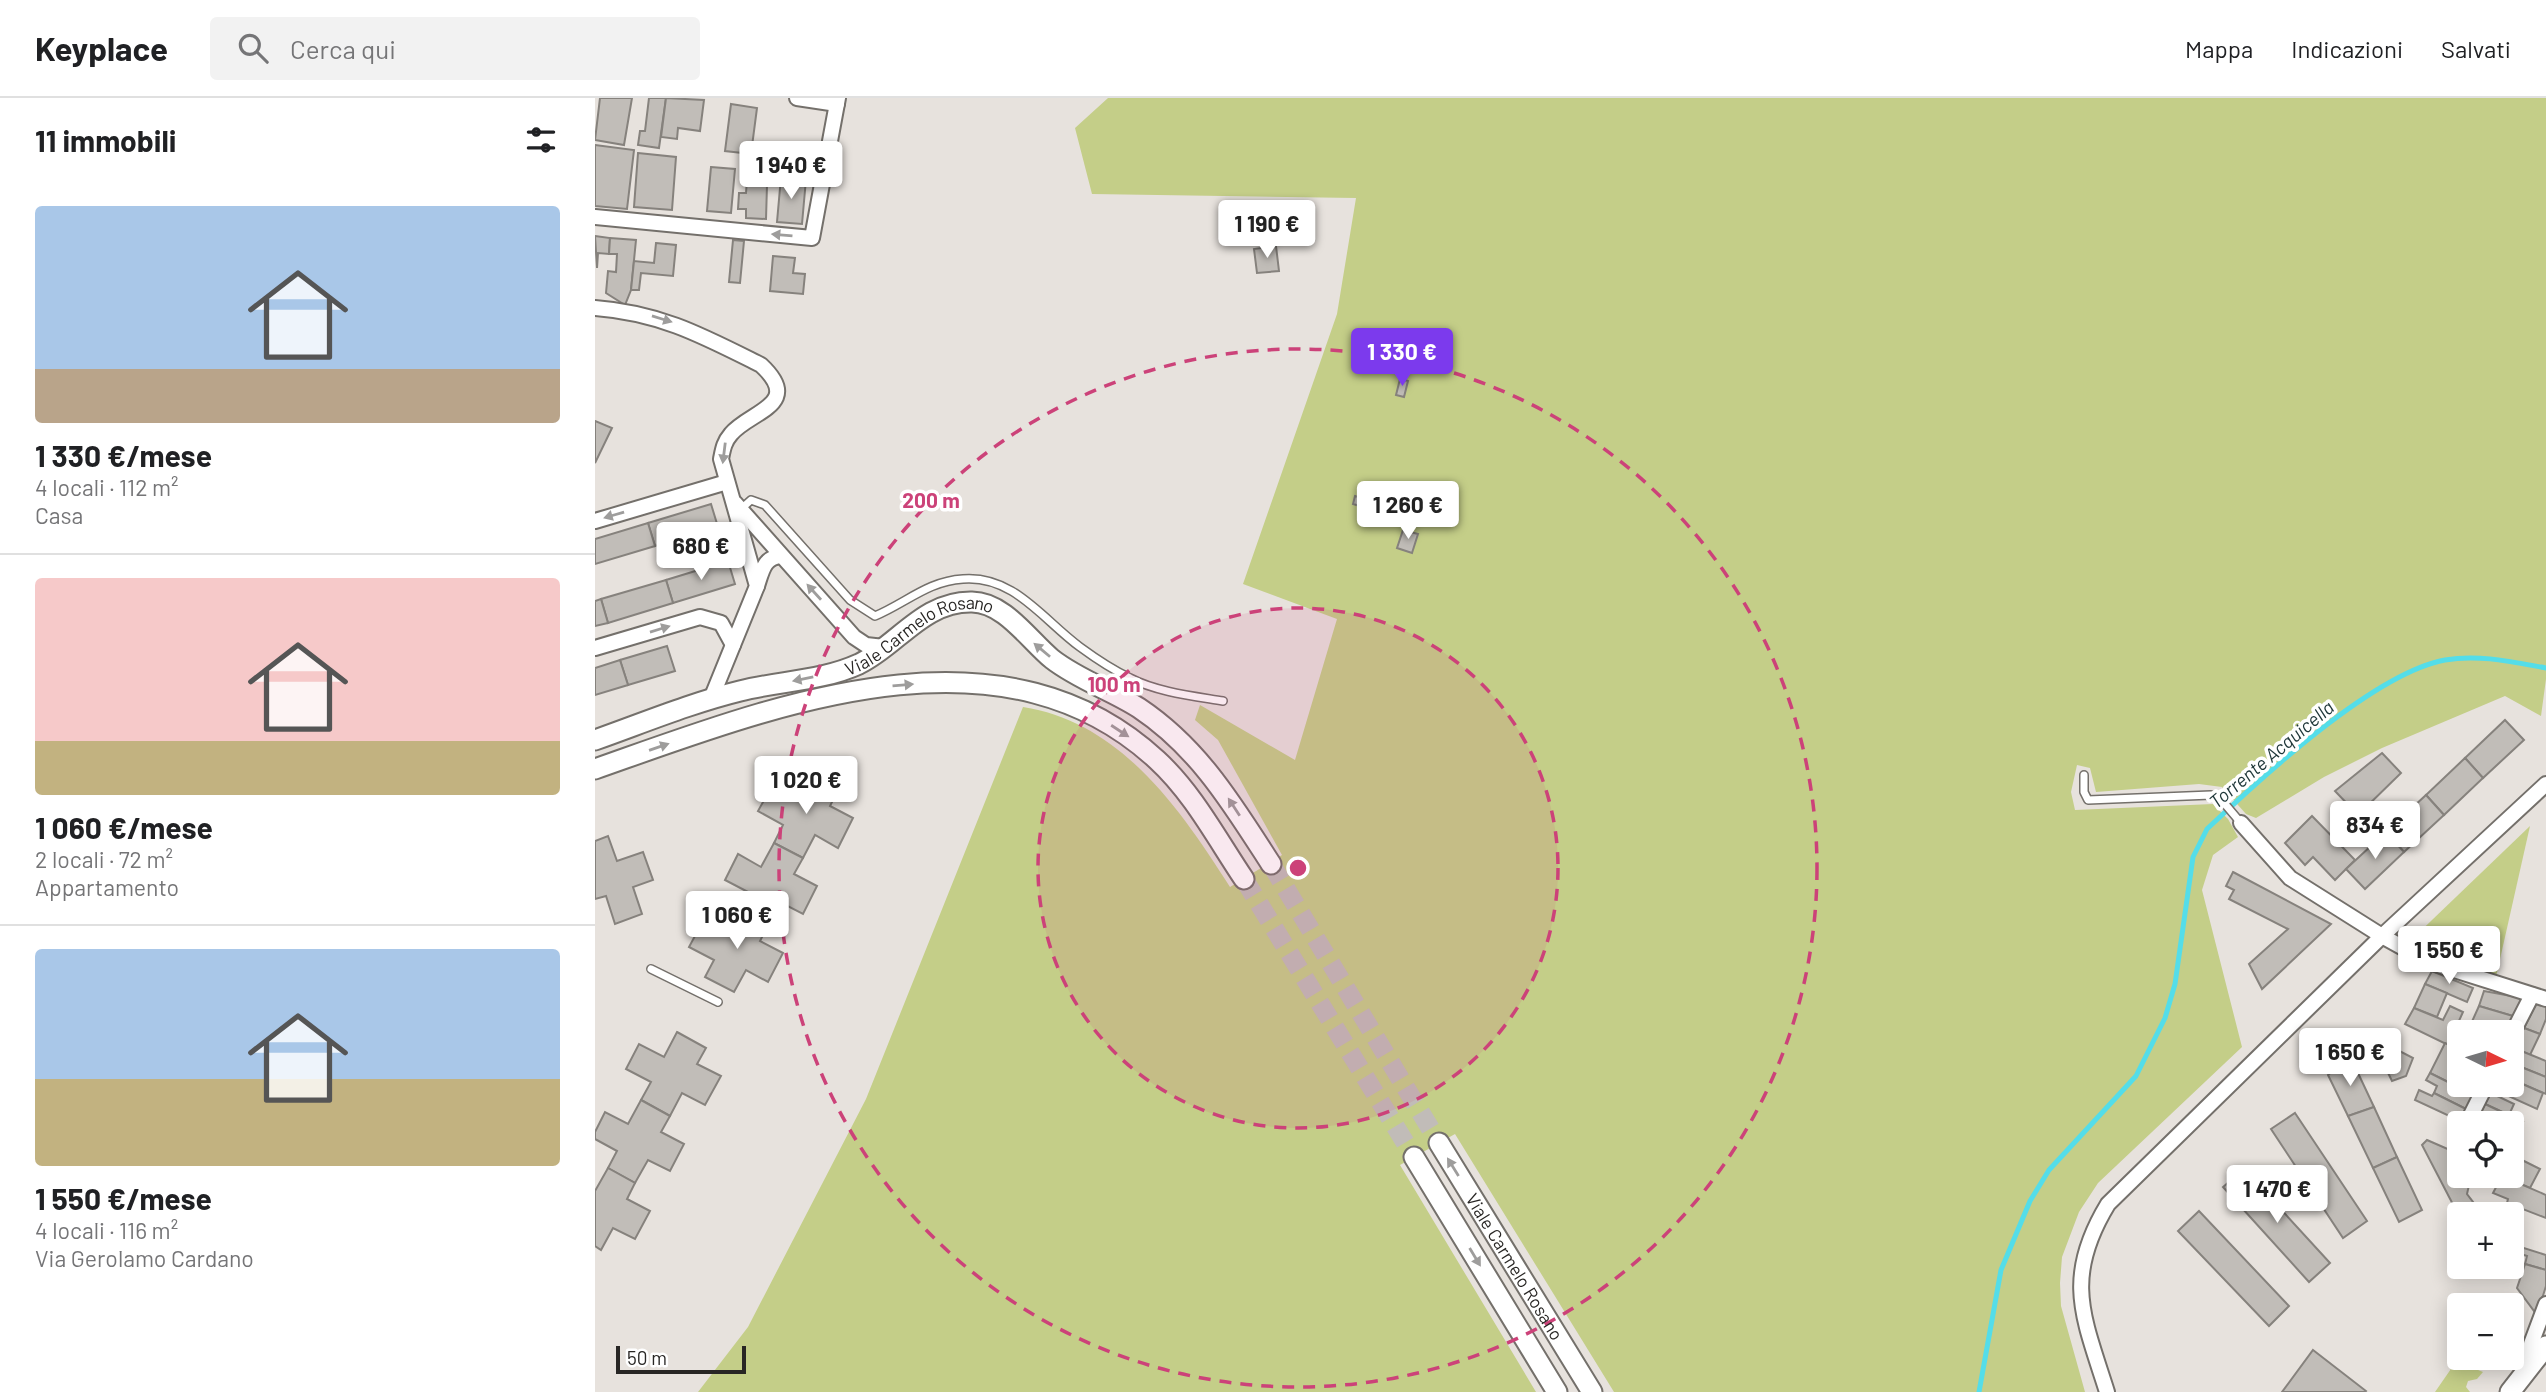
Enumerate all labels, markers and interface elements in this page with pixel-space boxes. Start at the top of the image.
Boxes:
search box [210,17,700,80]
text: Keyplace [35,28,168,68]
icon: search [234,29,272,67]
text: Cerca qui [290,33,396,64]
text: Mappa [2185,34,2253,63]
text: Indicazioni [2291,34,2403,63]
text: Salvati [2441,34,2511,63]
icon: filters [522,121,560,159]
text: 11 immobili [35,122,176,158]
pin: 1 940 € [726,141,856,201]
text: 1 940 € [755,150,827,178]
pin: 1 190 € [1202,200,1332,260]
text: 1 190 € [1234,209,1300,237]
one-way arrow [771,230,793,241]
icon: home [235,252,361,378]
one-way arrow [652,315,673,325]
pin: 1 330 € [1337,328,1467,388]
text: 1 330 € [1367,337,1437,365]
text: 1 330 €/mese [35,437,212,473]
one-way arrow [718,442,729,464]
text: 4 locali · 112 m² [35,473,179,501]
pin: 1 260 € [1343,482,1473,541]
text: 200 m [902,487,960,512]
text: 1 260 € [1373,490,1443,518]
text: Casa [35,501,83,529]
one-way arrow [604,510,625,520]
pin: 680 € [652,522,750,582]
text: 680 € [672,531,730,559]
one-way arrow [806,583,822,601]
street label: Viale Carmelo Rosano [842,591,998,680]
one-way arrow [650,623,671,633]
icon: home [235,624,361,750]
one-way arrow [1033,643,1050,658]
text: 100 m [1087,671,1141,696]
one-way arrow [792,673,814,684]
one-way arrow [892,679,914,690]
water label: Torrente Acquicella [2204,695,2338,813]
one-way arrow [1111,724,1130,737]
one-way arrow [649,741,670,752]
pin: 1 020 € [741,756,871,816]
text: 1 020 € [770,765,842,793]
one-way arrow [1227,798,1241,816]
pin: 834 € [2326,802,2424,861]
text: 1 060 €/mese [35,809,213,845]
text: 834 € [2346,810,2404,838]
text: 2 locali · 72 m² [35,845,173,873]
centre of rings [1286,856,1310,880]
text: Appartamento [35,873,179,901]
pin: 1 060 € [672,892,802,951]
text: 1 060 € [702,900,772,928]
pin: 1 550 € [2384,926,2514,986]
text: 1 550 € [2414,935,2484,963]
icon: home [235,995,361,1121]
north arrow [2447,1020,2523,1097]
map controls [2447,1020,2524,1370]
pin: 1 650 € [2285,1028,2415,1088]
text: 1 650 € [2315,1037,2385,1065]
button: locate [2447,1111,2524,1188]
one-way arrow [1447,1157,1460,1177]
pin: 1 470 € [2212,1166,2342,1225]
text: 1 470 € [2243,1174,2311,1202]
text: 1 550 €/mese [35,1180,212,1216]
street label: Viale Carmelo Rosano [1461,1189,1568,1344]
button: + [2447,1202,2524,1279]
text: 4 locali · 116 m² [35,1216,178,1244]
text: Via Gerolamo Cardano [35,1244,254,1272]
one-way arrow [1468,1248,1481,1267]
button: − [2447,1293,2524,1370]
scale bar [616,1343,745,1375]
text: 50 m [627,1346,667,1369]

